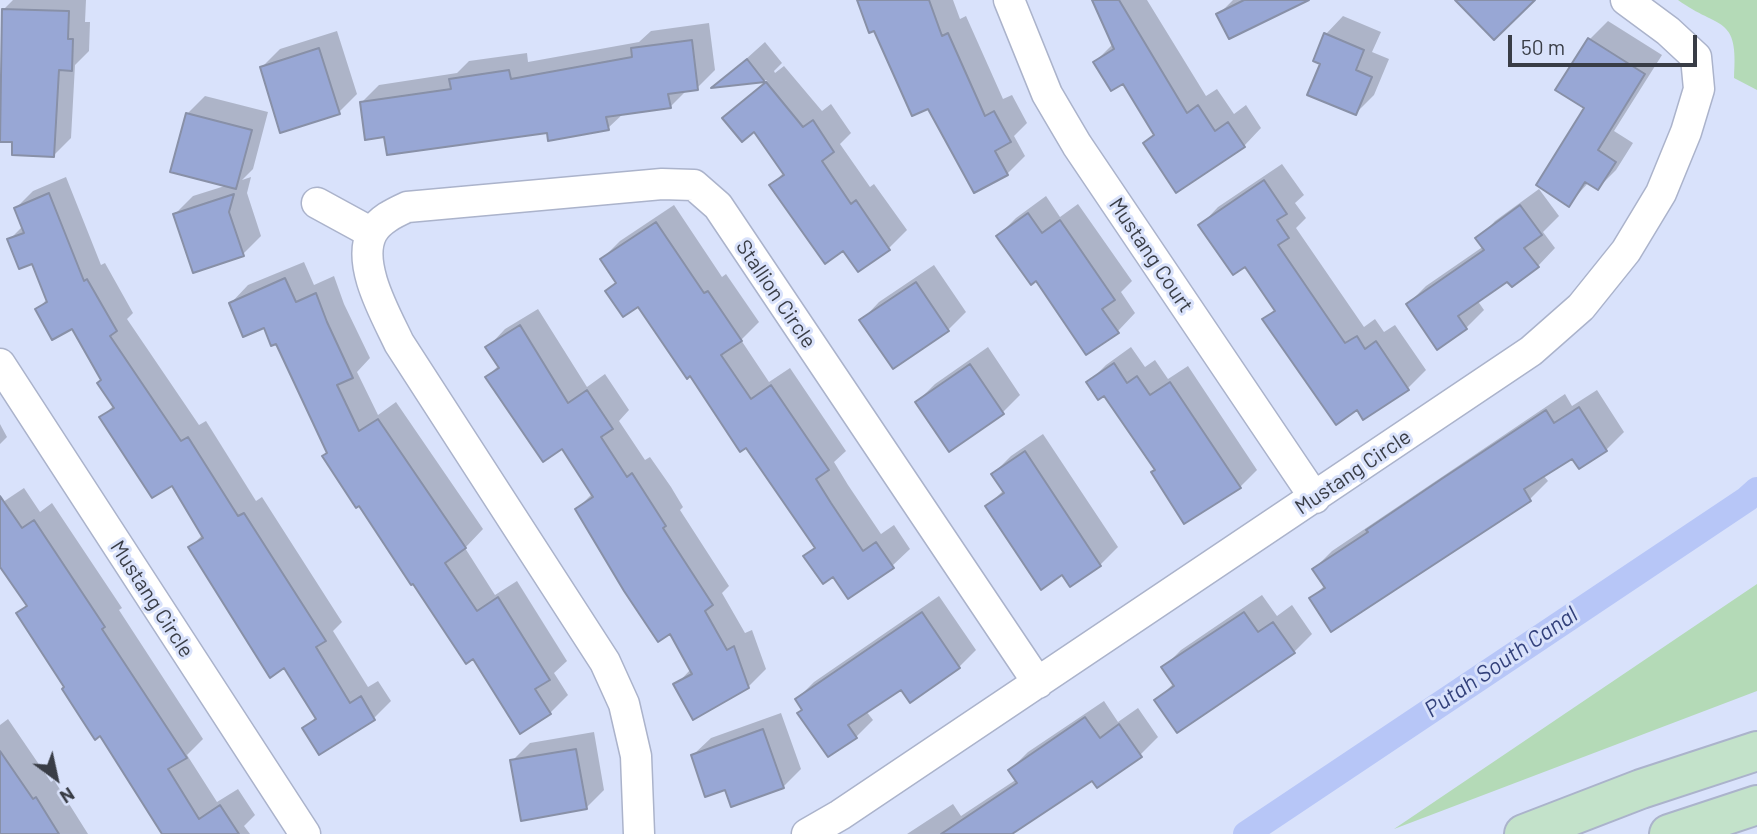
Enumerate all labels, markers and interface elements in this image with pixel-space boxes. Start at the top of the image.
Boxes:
scale bar [1512,21,1701,65]
text: 50 m [1521,34,1565,59]
street label: Mustang Court [1104,193,1198,317]
street label: Stallion Circle [731,235,821,353]
street label: Mustang Circle [1290,424,1416,520]
street label: Mustang Circle [105,536,199,662]
water label: Putah South Canal [1419,601,1583,723]
north arrow [21,743,91,813]
text: N [56,783,79,809]

